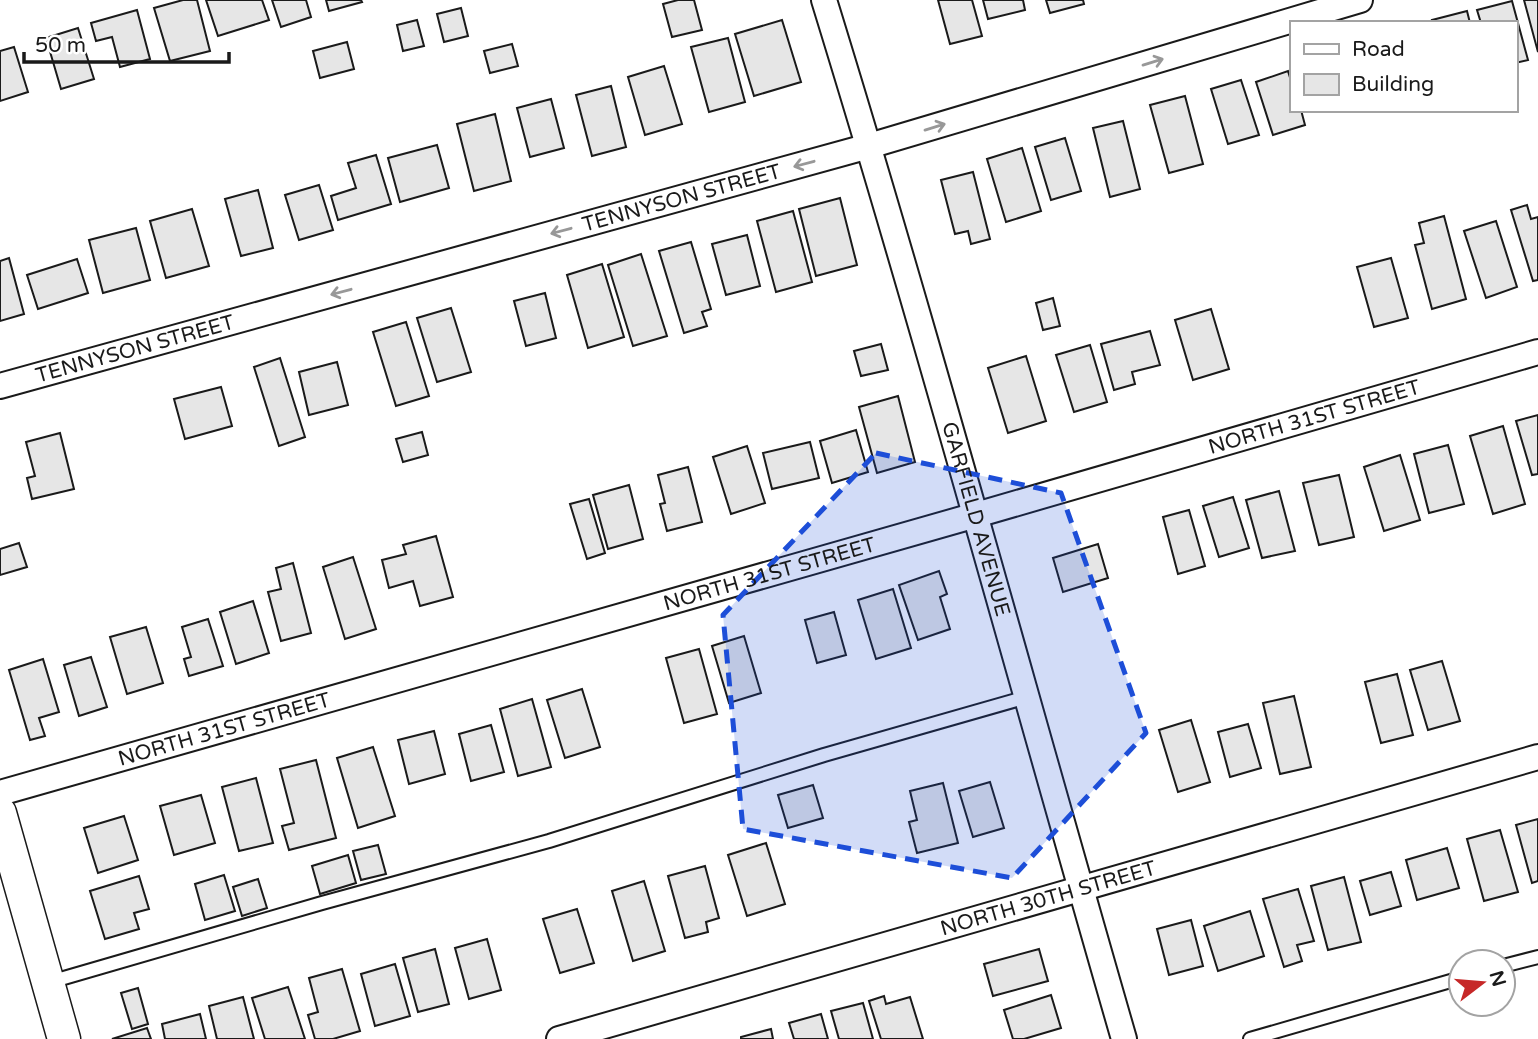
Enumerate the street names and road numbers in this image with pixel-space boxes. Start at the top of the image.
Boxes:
street label: TENNYSON STREET [579,159,784,238]
street label: TENNYSON STREET [33,310,237,389]
street label: NORTH 31ST STREET [1206,375,1423,460]
street label: GARFIELD AVENUE [936,419,1015,619]
street label: NORTH 31ST STREET [661,532,879,616]
street label: NORTH 31ST STREET [115,688,333,772]
street label: NORTH 30TH STREET [938,856,1159,941]

